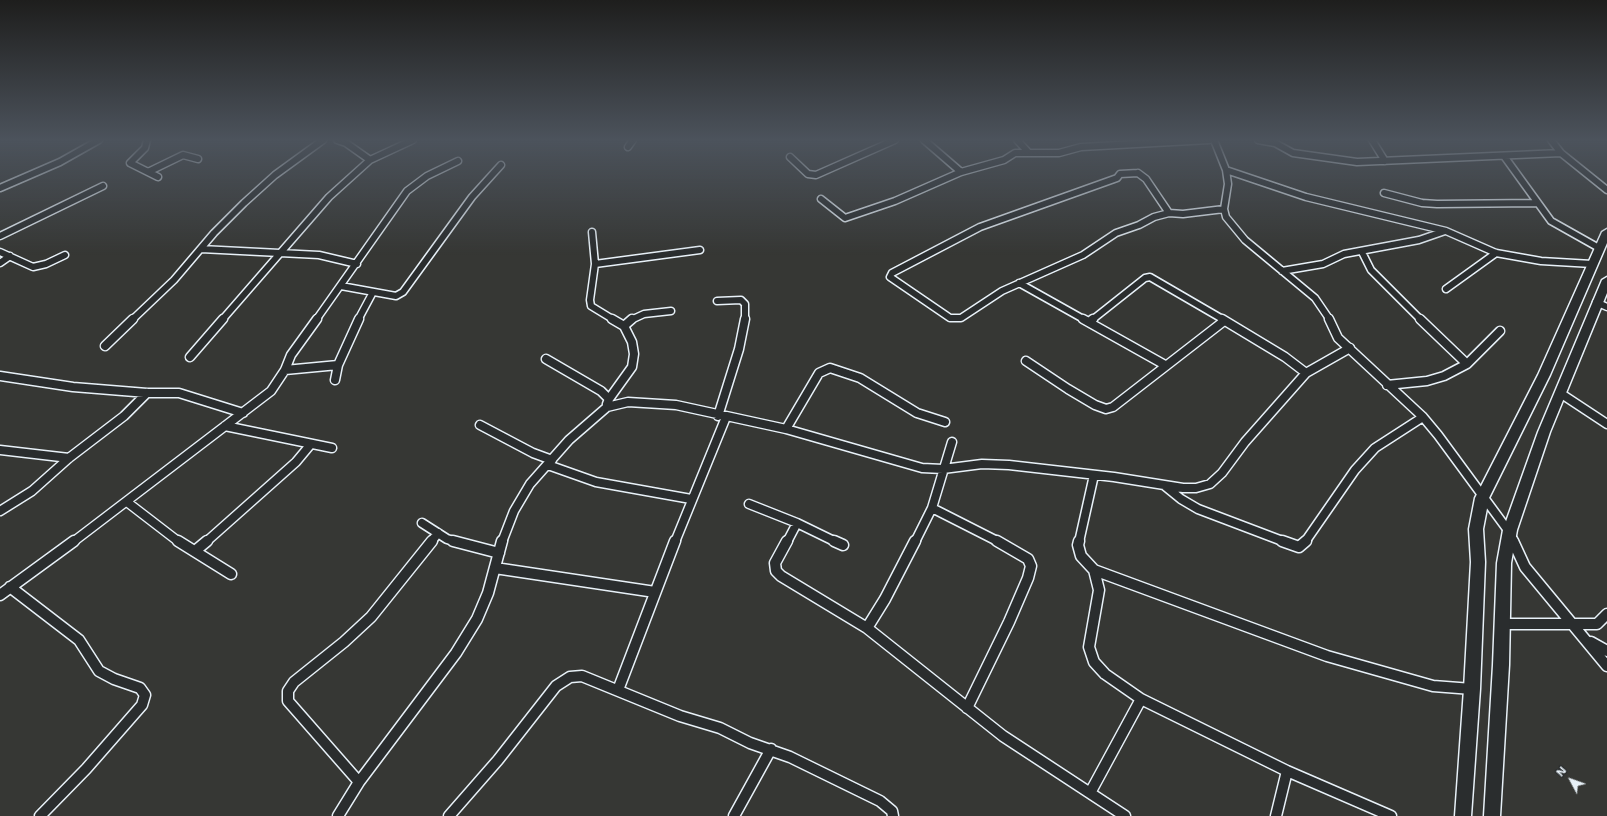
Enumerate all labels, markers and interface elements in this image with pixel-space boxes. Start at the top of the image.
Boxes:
north arrow [1551,760,1591,800]
text: N [1553,764,1570,780]

